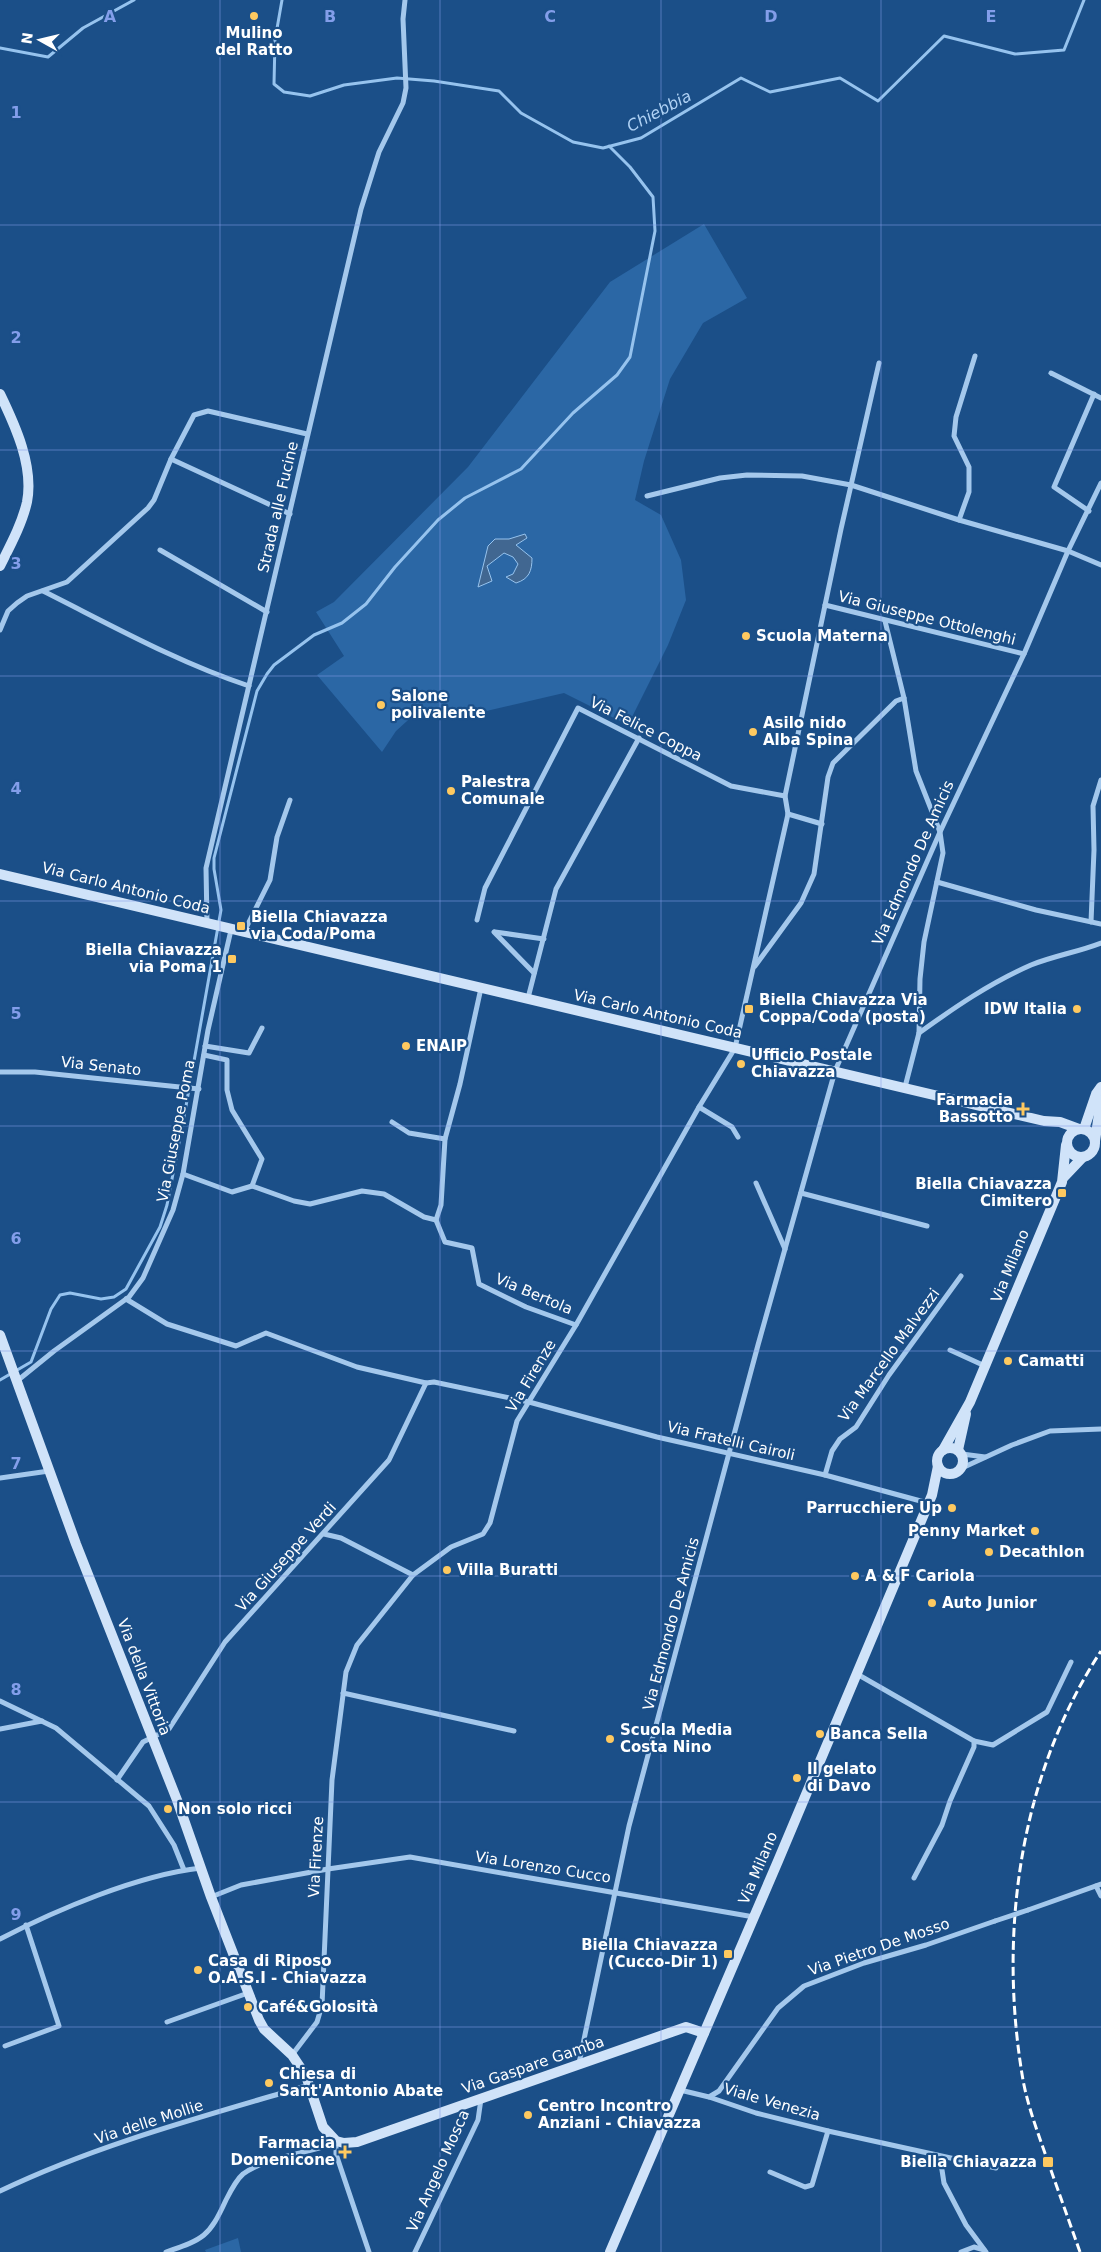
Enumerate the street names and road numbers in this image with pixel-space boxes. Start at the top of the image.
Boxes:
street label: Strada alle Fucine [254,440,302,574]
street label: Via Giuseppe Ottolenghi [836,587,1018,649]
street label: Via Felice Coppa [587,693,705,765]
street label: Via Edmondo De Amicis [868,778,958,948]
street label: Via Carlo Antonio Coda [40,858,212,918]
street label: Via Carlo Antonio Coda [572,986,744,1042]
street label: Via Senato [60,1053,142,1079]
street label: Via Giuseppe Poma [153,1058,199,1204]
street label: Via Milano [987,1227,1033,1305]
street label: Via Bertola [493,1270,575,1318]
street label: Via Marcello Malvezzi [835,1285,943,1425]
street label: Via Firenze [502,1336,560,1416]
street label: Via Fratelli Cairoli [665,1418,797,1464]
street label: Via Giuseppe Verdi [232,1498,340,1616]
street label: Via Edmondo De Amicis [639,1535,703,1713]
street label: Via della Vittoria [113,1616,175,1738]
street label: Via Firenze [305,1816,327,1898]
street label: Via Milano [735,1829,781,1907]
street label: Via Lorenzo Cucco [474,1847,612,1887]
street label: Via Pietro De Mosso [806,1914,952,1980]
street label: Via Gaspare Gamba [459,2032,607,2098]
street label: Viale Venezia [722,2080,822,2124]
street label: Via delle Mollie [92,2096,206,2148]
street label: Via Angelo Mosca [403,2107,473,2235]

